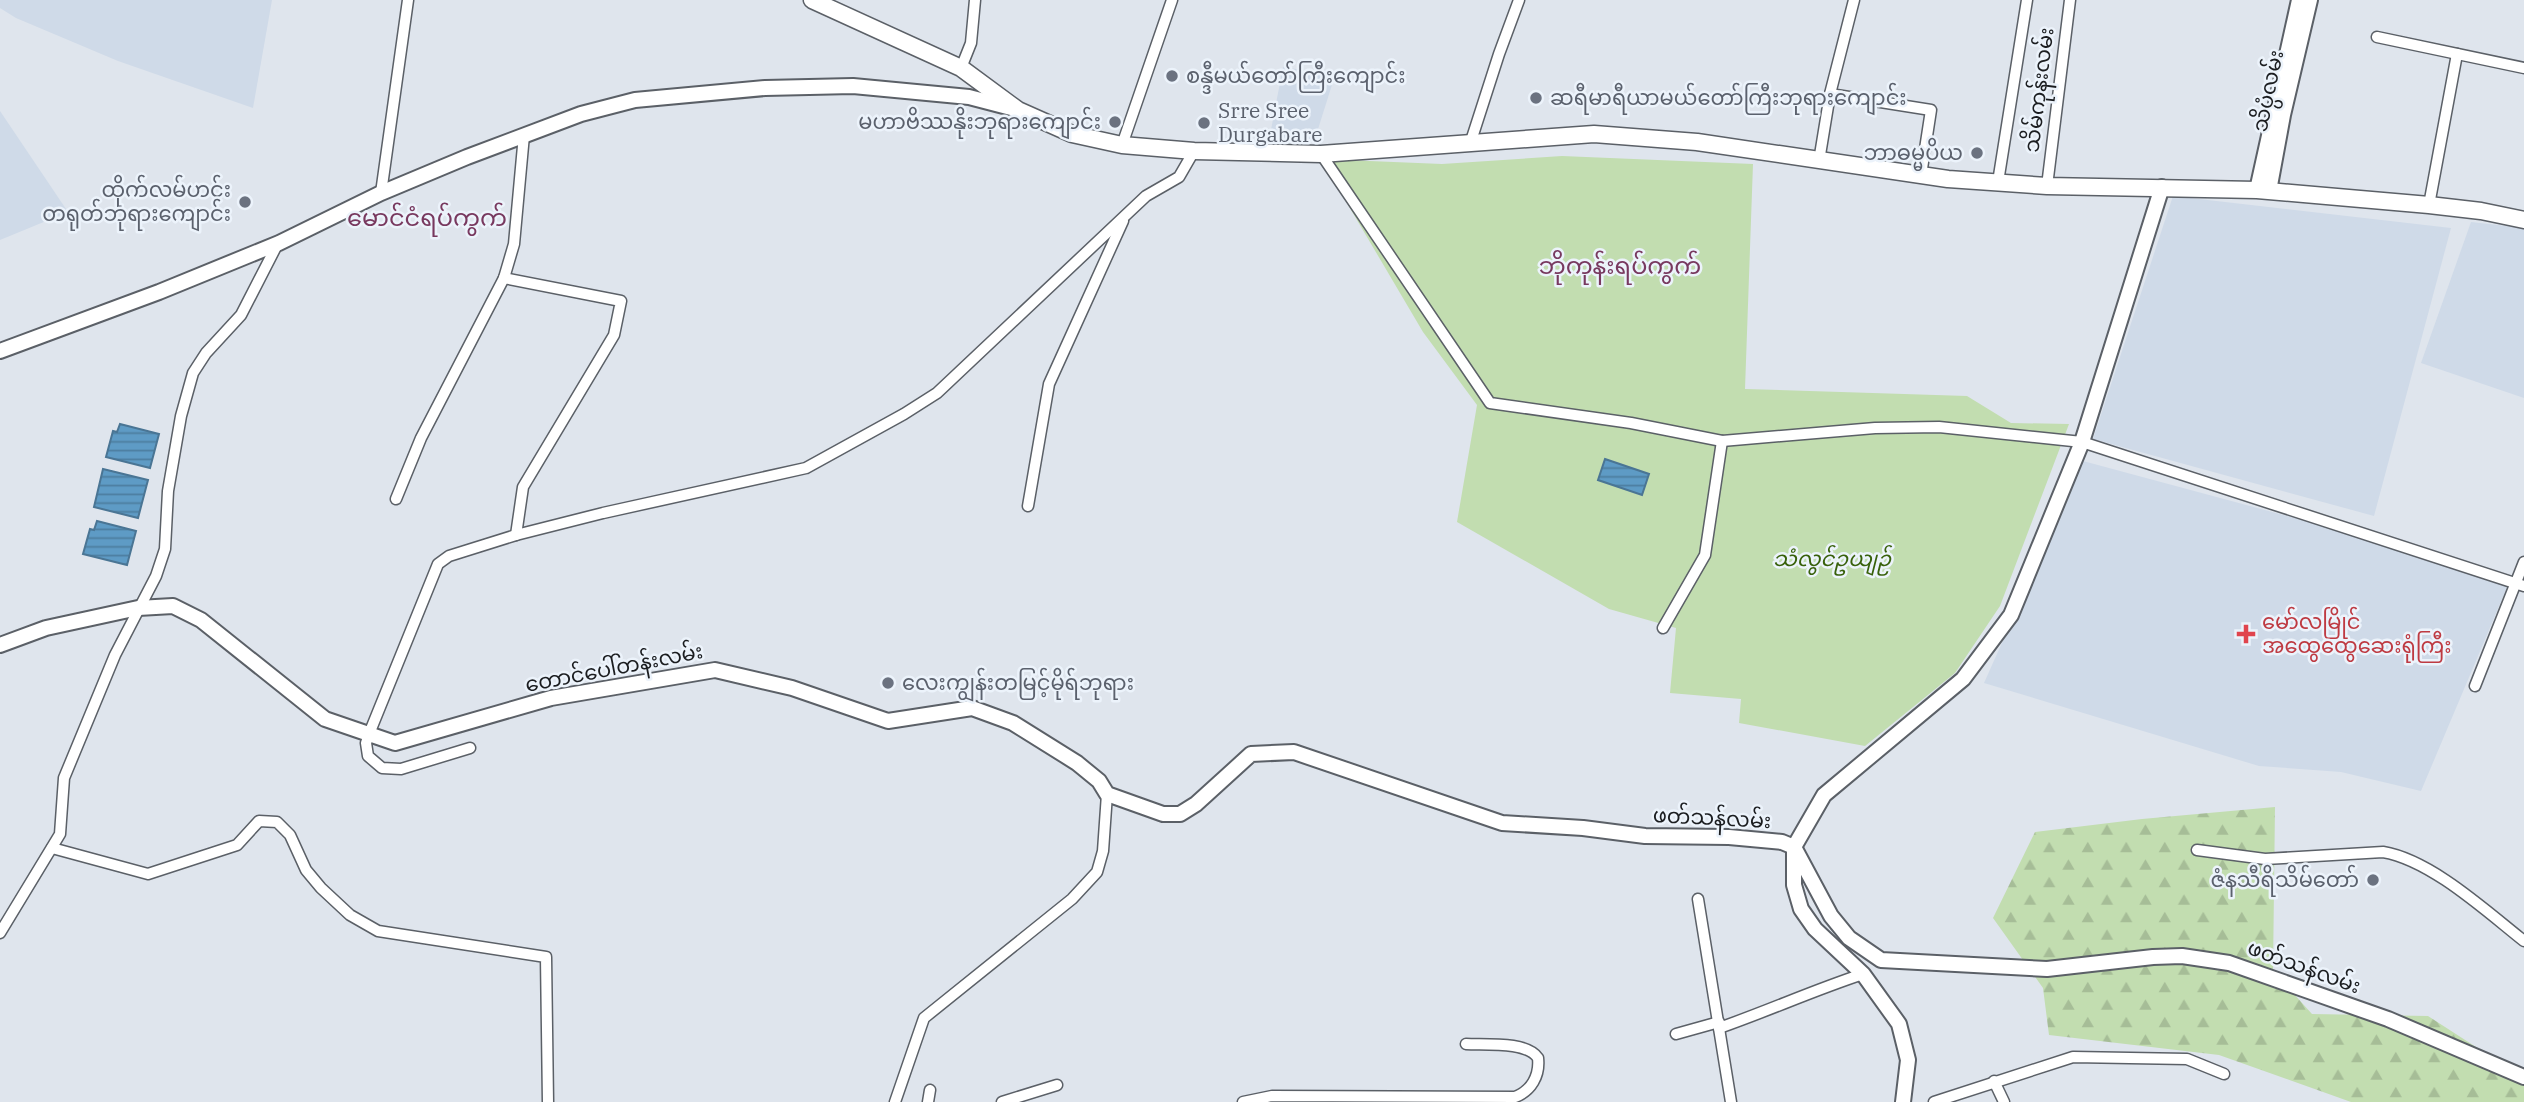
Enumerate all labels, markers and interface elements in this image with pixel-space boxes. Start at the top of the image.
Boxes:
street label: သိမ်ကုန်းလမ်း [2015,26,2064,155]
street label: သိပ္ပံလမ်း [2244,47,2294,135]
place label: စန္ဒီမယ်တော်ကြီးကျောင်း [1186,60,1406,94]
marker: စန္ဒီမယ်တော်ကြီးကျောင်း [1164,68,1180,84]
place label: ဆရီမာရီယာမယ်တော်ကြီးဘုရားကျောင်း [1550,82,1907,116]
marker: ဆရီမာရီယာမယ်တော်ကြီးဘုရားကျောင်း [1528,90,1544,106]
place label: Srre Sree Durgabare [1218,96,1323,148]
place label: မဟာဗိဿနိုးဘုရားကျောင်း [858,106,1101,140]
marker: မဟာဗိဿနိုးဘုရားကျောင်း [1107,114,1123,130]
marker: Srre Sree Durgabare [1196,115,1212,131]
place label: ဘာဓမ္မပိယ [1864,137,1963,171]
marker: ဘာဓမ္မပိယ [1969,145,1985,161]
place label: ထိုက်လမ်ဟင်း တရုတ်ဘုရားကျောင်း [42,174,231,232]
marker: ထိုက်လမ်ဟင်း တရုတ်ဘုရားကျောင်း [237,194,253,210]
district label: မောင်ငံရပ်ကွက် [347,201,507,237]
district label: ဘိုကုန်းရပ်ကွက် [1539,249,1701,285]
park label: သံလွင်ဥယျဉ် [1773,544,1892,576]
place label: မော်လမြိုင် အထွေထွေဆေးရုံကြီး [2262,606,2451,663]
marker: မော်လမြိုင် အထွေထွေဆေးရုံကြီး [2236,624,2256,644]
street label: တောင်ပေါ်တန်းလမ်း [522,635,706,702]
place label: လေးကျွန်းတမြင့်မိုရ်ဘုရား [902,667,1134,702]
marker: လေးကျွန်းတမြင့်မိုရ်ဘုရား [880,675,896,691]
street label: ဖတ်သန်လမ်း [1652,799,1772,838]
place label: ဇံနသီရိသိမ်တော် [2211,864,2359,897]
marker: ဇံနသီရိသိမ်တော် [2365,872,2381,888]
street label: ဖတ်သန်လမ်း [2242,932,2365,1003]

